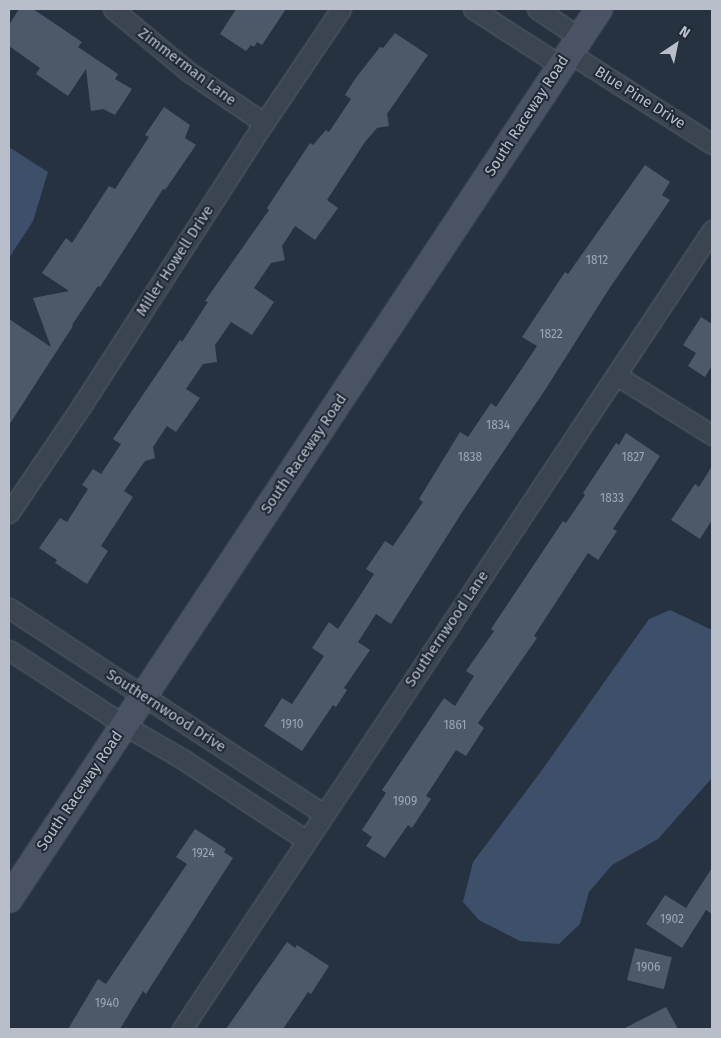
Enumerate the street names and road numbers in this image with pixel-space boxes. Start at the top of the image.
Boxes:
street label: Zimmerman Lane [134,24,240,110]
street label: South Raceway Road [481,52,573,180]
street label: Blue Pine Drive [591,63,689,133]
street label: Miller Howell Drive [132,202,218,320]
street label: South Raceway Road [257,391,351,517]
street label: Southernwood Lane [401,567,493,691]
street label: Southernwood Drive [103,666,229,756]
street label: South Raceway Road [33,728,127,854]

